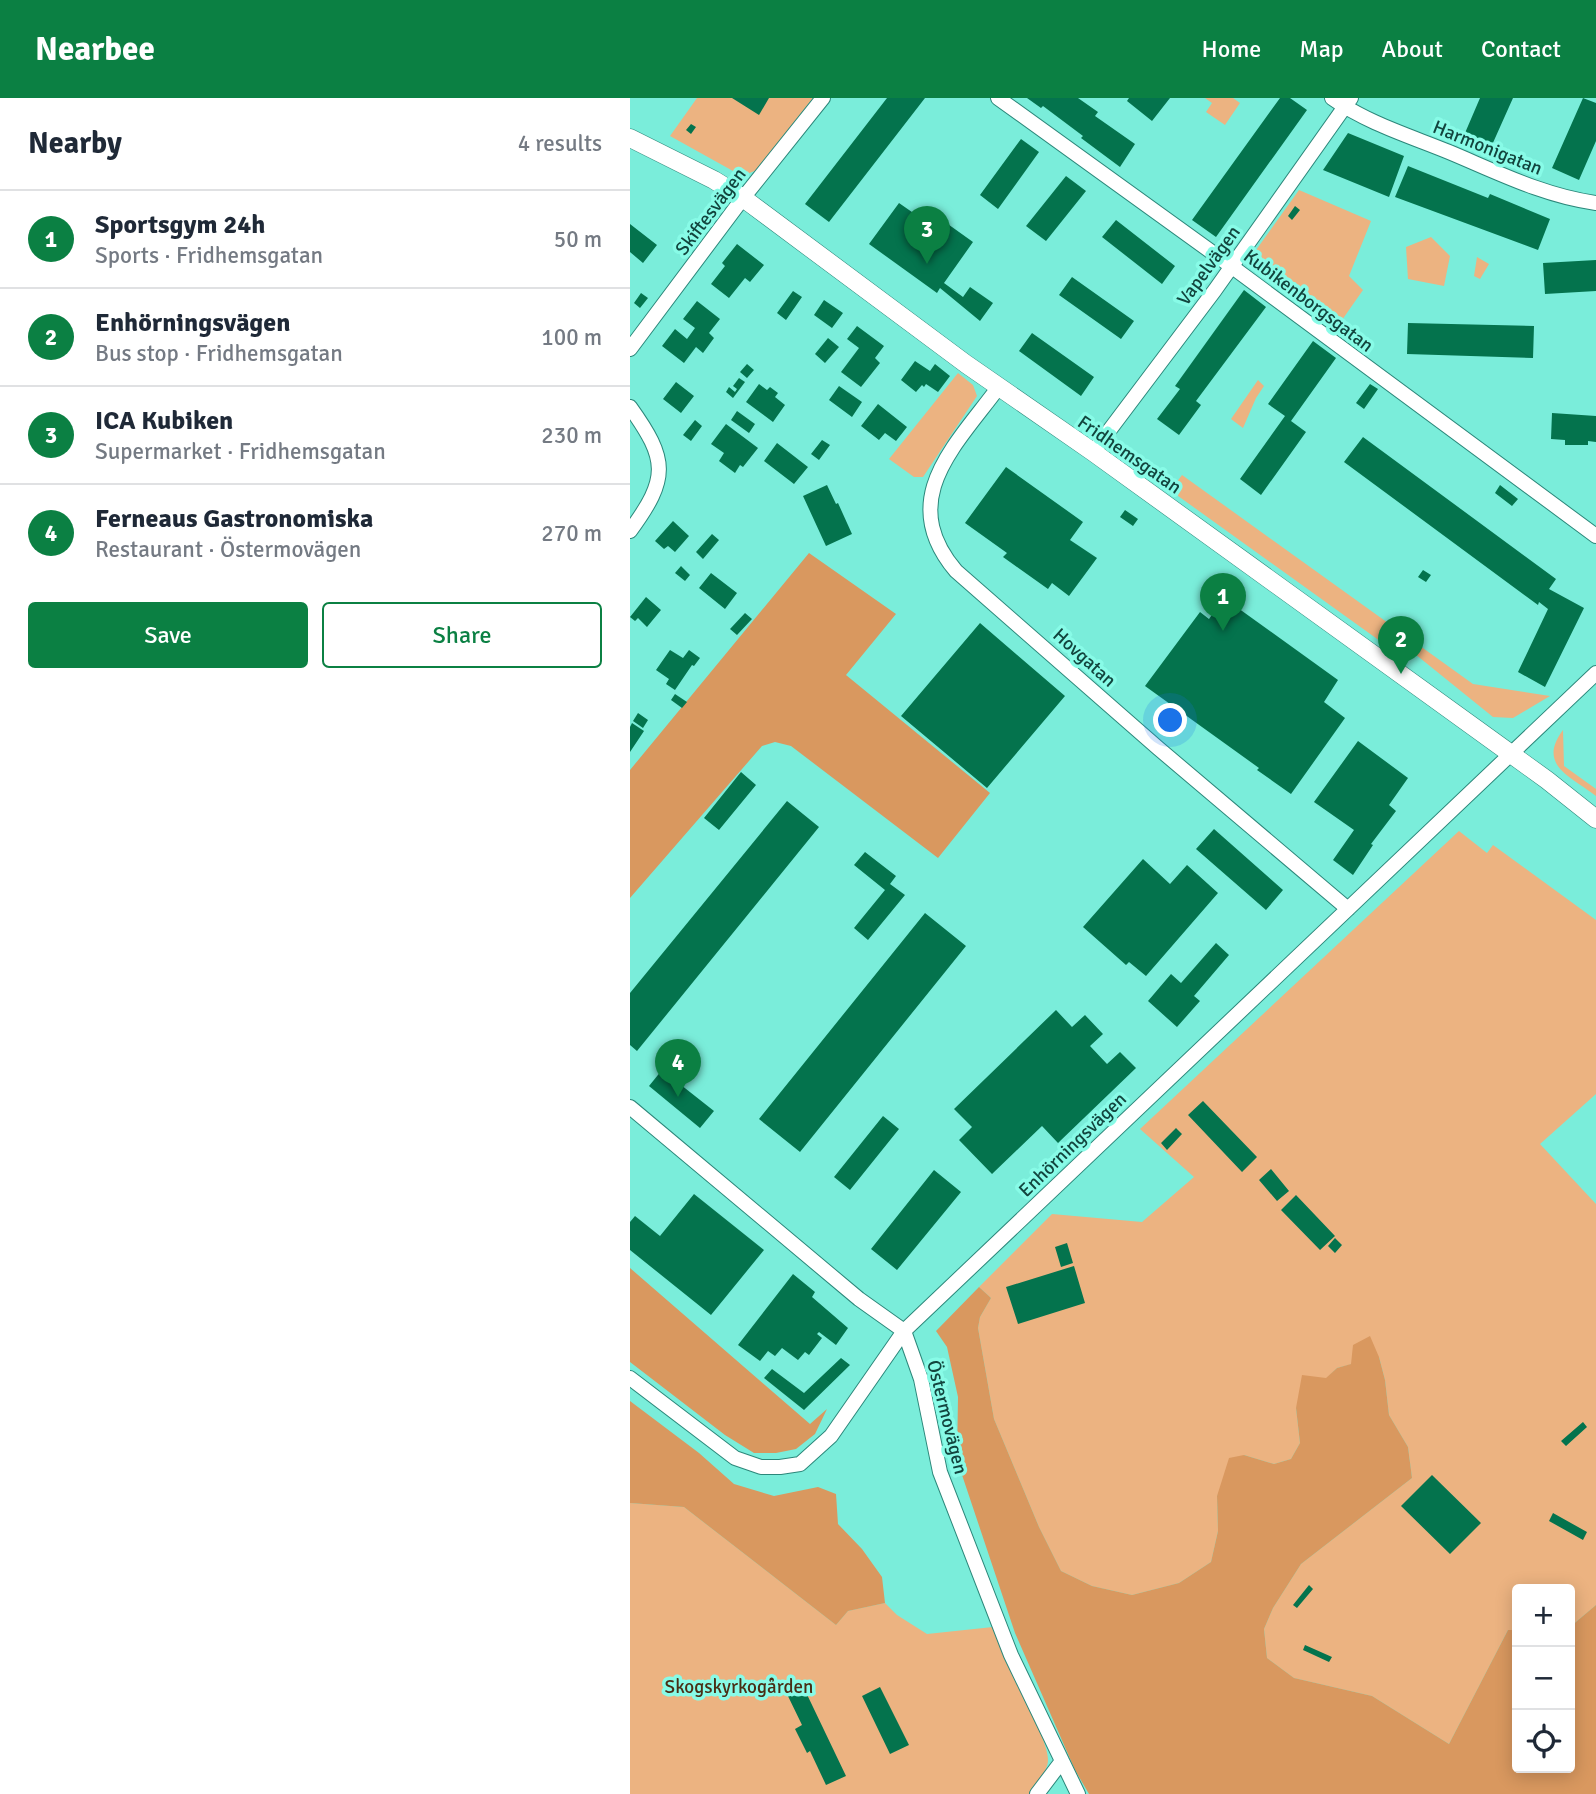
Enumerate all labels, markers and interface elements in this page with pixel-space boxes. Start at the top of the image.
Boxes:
text: Nearbee [35,29,155,70]
text: Home [1201,34,1261,64]
text: Map [1299,34,1344,64]
text: About [1382,34,1443,64]
text: Contact [1481,34,1561,64]
street label: Harmonigatan [1429,115,1546,181]
text: Nearby [28,125,122,162]
text: 4 results [518,129,602,158]
street label: Skiftesvägen [670,163,751,260]
pin: 3 [904,206,950,264]
text: Sportsgym 24h [95,209,265,241]
street label: Vapelvägen [1172,221,1246,310]
text: 1 [45,225,57,254]
text: 50 m [554,225,602,254]
text: Sports · Fridhemsgatan [95,241,323,270]
street label: Kubikenborgsgatan [1239,244,1378,358]
text: Enhörningsvägen [95,307,290,339]
text: 2 [45,323,57,352]
text: 100 m [541,323,602,352]
text: Bus stop · Fridhemsgatan [95,339,343,368]
text: ICA Kubiken [95,405,233,437]
street label: Fridhemsgatan [1073,410,1186,499]
text: 3 [45,421,57,450]
text: 230 m [541,421,602,450]
text: Supermarket · Fridhemsgatan [95,437,386,466]
text: Ferneaus Gastronomiska [95,503,373,535]
text: 4 [45,519,57,548]
text: 270 m [541,519,602,548]
text: Restaurant · Östermovägen [95,535,361,564]
pin: 1 [1200,573,1246,631]
button: Save [28,602,308,668]
button: Share [322,602,602,668]
pin: 2 [1378,616,1424,674]
street label: Hovgatan [1048,623,1121,692]
your location [1153,703,1187,737]
pin: 4 [655,1039,701,1097]
street label: Enhörningsvägen [1014,1087,1132,1202]
street label: Östermovägen [921,1358,973,1477]
map controls [1512,1584,1575,1773]
button: + [1512,1584,1575,1647]
button: − [1512,1647,1575,1710]
park label: Skogskyrkogården [665,1675,813,1699]
button: locate [1512,1710,1575,1773]

